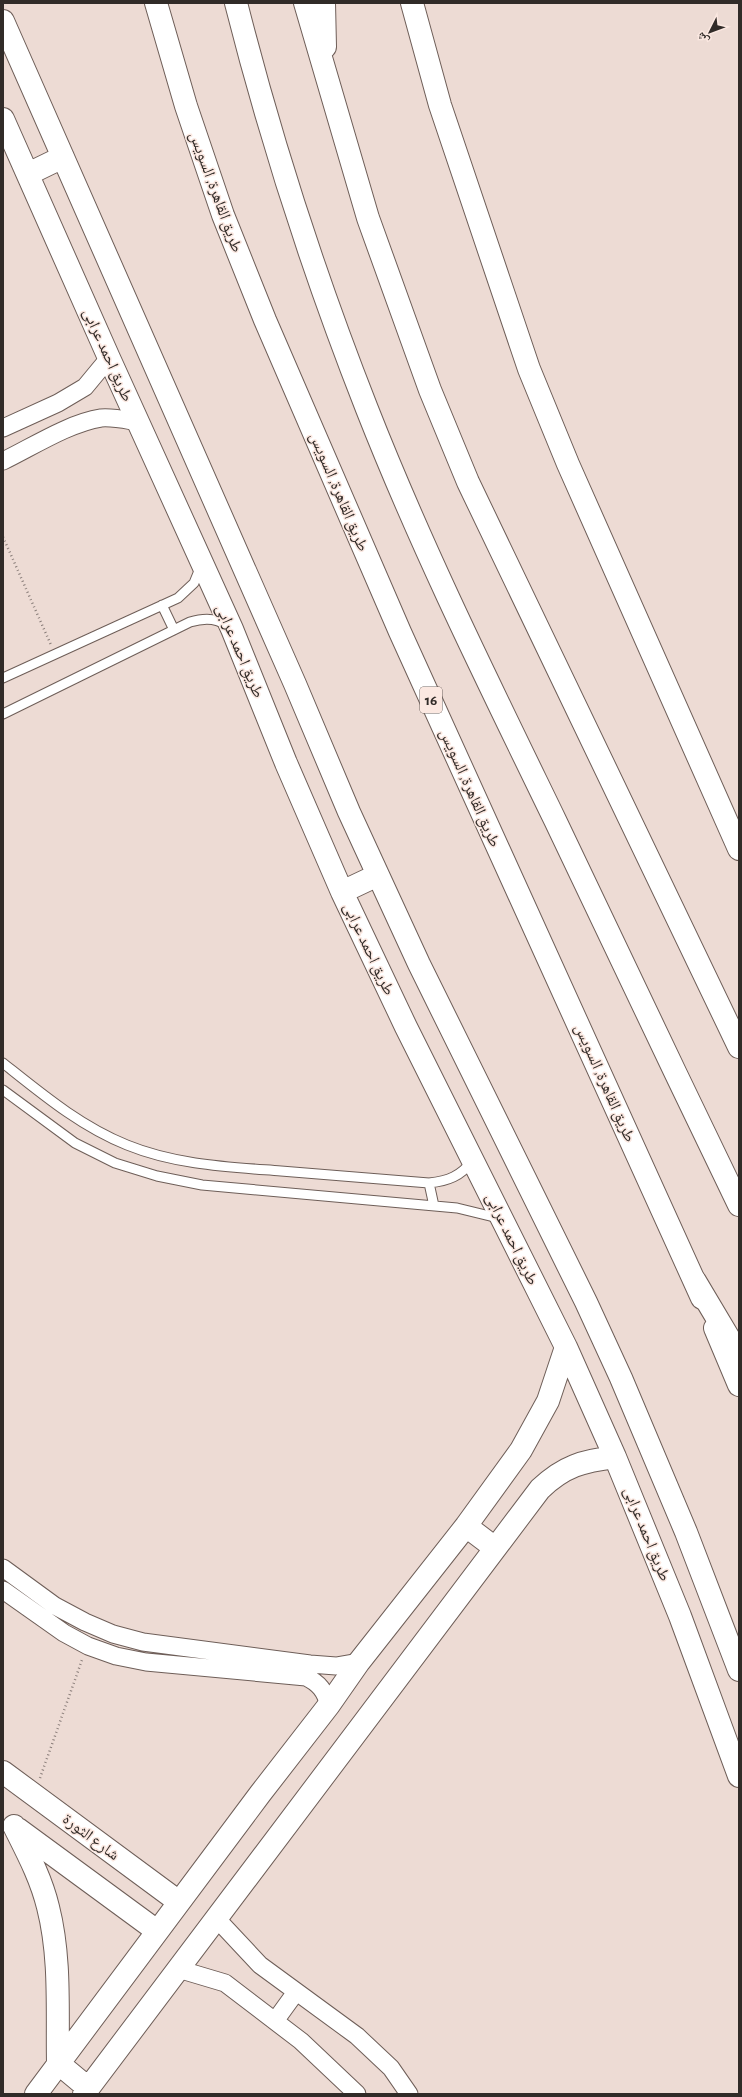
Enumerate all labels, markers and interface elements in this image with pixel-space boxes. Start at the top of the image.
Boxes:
north arrow [690,12,730,52]
text: ش [695,29,712,46]
street label: طريق القاهرة, السويس [185,129,245,255]
street label: طريق احمد عرابى [79,306,136,405]
street label: طريق القاهرة, السويس [305,430,371,555]
street label: طريق احمد عرابى [211,602,267,701]
road number: 16 [420,687,442,713]
street label: طريق القاهرة, السويس [435,727,503,850]
street label: طريق احمد عرابى [339,900,397,999]
street label: طريق القاهرة, السويس [570,1022,638,1145]
street label: طريق احمد عرابى [481,1191,541,1288]
street label: طريق احمد عرابى [619,1485,673,1584]
street label: شارع الثورة [59,1811,122,1865]

